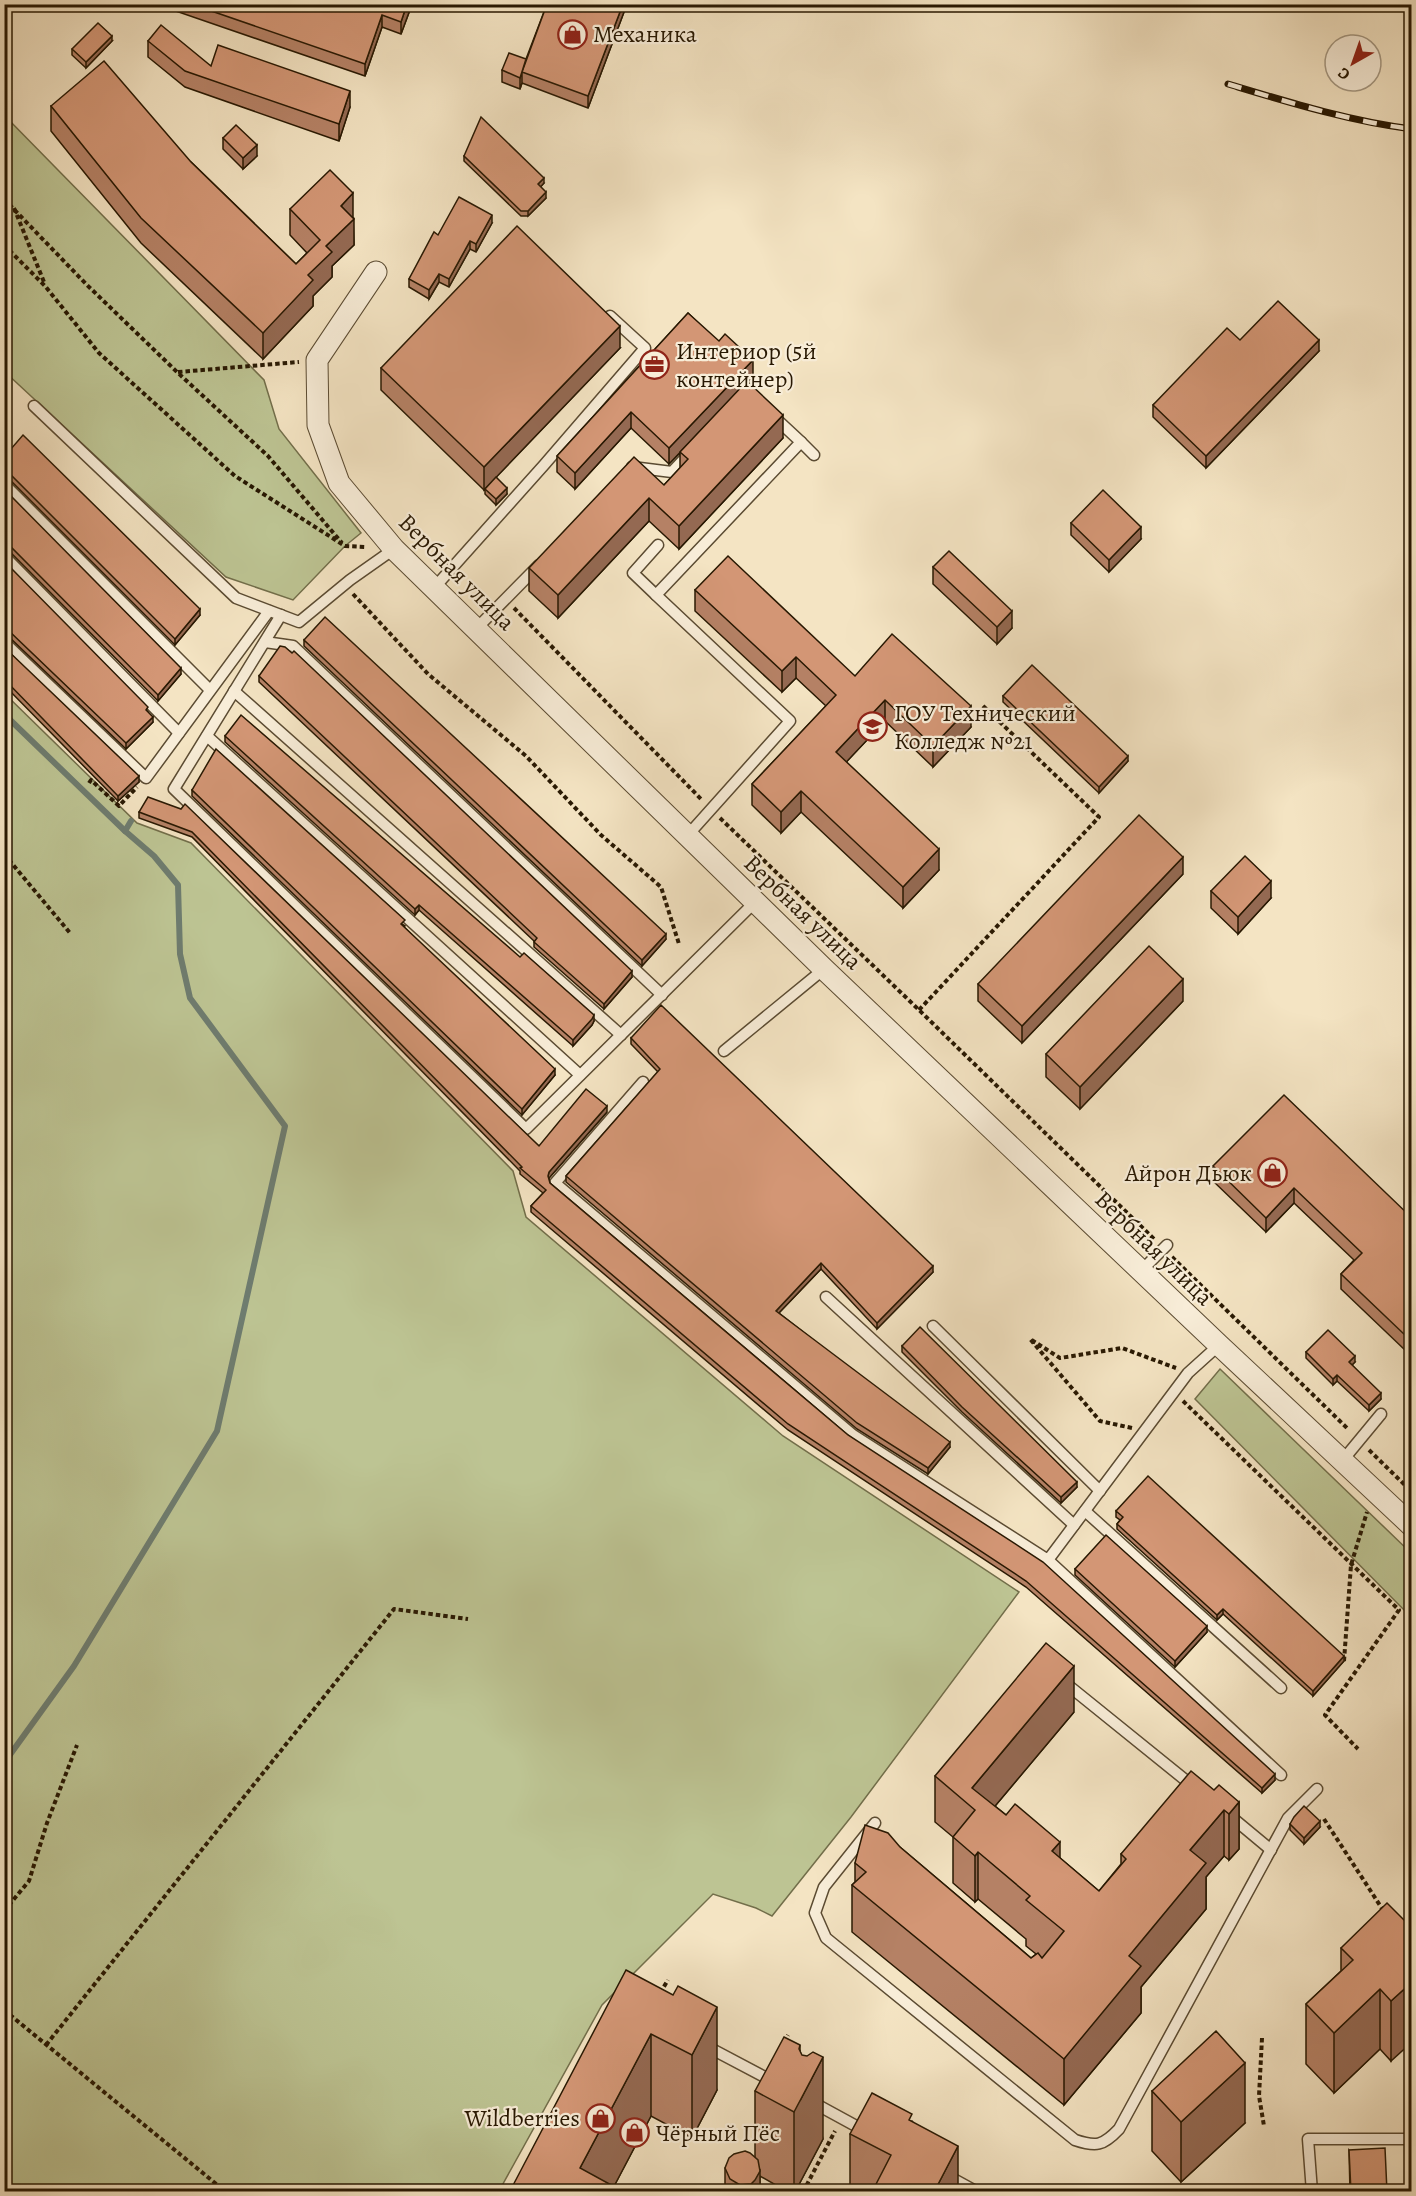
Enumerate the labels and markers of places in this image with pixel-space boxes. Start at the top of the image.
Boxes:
shop icon: Механика [556,18,588,50]
place label: Механика [593,18,697,50]
place label: Интериор (5й контейнер) [676,335,817,395]
office icon: Интериор (5й контейнер) [639,349,671,381]
place label: ГОУ Технический Колледж №21 [894,697,1076,757]
school or university icon: ГОУ Технический Колледж №21 [857,711,889,743]
place label: Айрон Дьюк [1124,1157,1252,1189]
shop icon: Айрон Дьюк [1257,1157,1289,1189]
place label: Wildberries [464,2102,580,2134]
shop icon: Wildberries [585,2102,617,2134]
shop icon: Чёрный Пёс [619,2117,651,2149]
place label: Чёрный Пёс [656,2117,780,2149]

